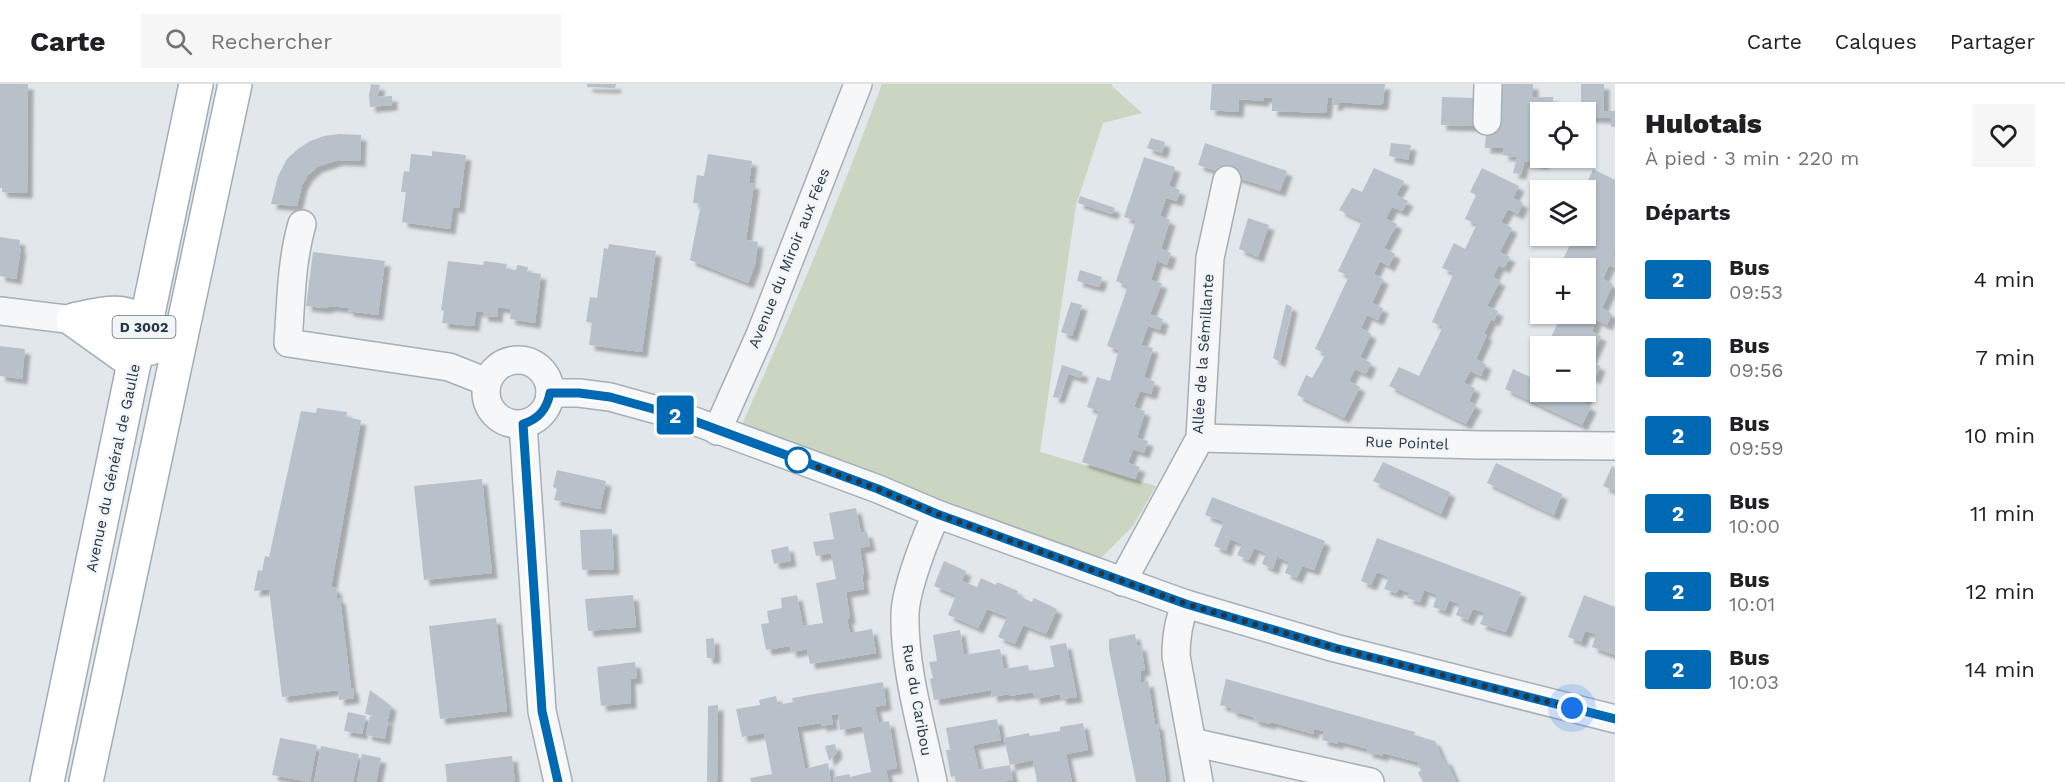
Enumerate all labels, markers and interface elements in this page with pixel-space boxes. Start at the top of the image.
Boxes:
search box [141,14,561,68]
text: Carte [30,25,105,58]
icon: search [162,25,195,58]
text: Rechercher [210,29,332,54]
text: Carte [1747,29,1802,54]
text: Calques [1835,29,1917,54]
text: Partager [1950,29,2035,54]
map controls [1530,102,1596,402]
button: locate [1530,102,1596,168]
button: heart [1972,104,2035,167]
text: Hulotais [1645,107,1762,140]
text: À pied · 3 min · 220 m [1645,146,1859,170]
street label: Avenue du Miroir aux Fées [745,165,833,351]
button: layers [1530,180,1596,246]
text: Départs [1645,200,1731,225]
text: Bus [1729,255,1769,280]
button: + [1530,258,1596,324]
text: 2 [1672,267,1684,292]
text: 4 min [1974,267,2035,292]
street label: Allée de la Sémillante [1188,273,1218,435]
text: 09:53 [1729,280,1783,304]
road number: D 3002 [112,316,176,338]
text: Bus [1729,333,1769,358]
button: − [1530,336,1596,402]
text: 2 [1672,345,1684,370]
text: 7 min [1975,345,2035,370]
text: 09:56 [1729,358,1784,382]
street label: Avenue du Général de Gaulle [82,362,144,574]
line badge: 2 [656,396,694,434]
text: 2 [669,403,681,428]
text: Bus [1729,411,1769,436]
text: 2 [1672,423,1684,448]
text: 10 min [1965,423,2035,448]
street label: Rue Pointel [1365,433,1449,453]
text: 09:59 [1729,436,1784,460]
unlabelled marker [785,447,811,473]
text: Bus [1729,489,1769,514]
text: 2 [1672,501,1684,526]
text: 11 min [1970,501,2035,526]
text: 10:00 [1729,514,1780,538]
text: Bus [1729,567,1769,592]
text: 2 [1672,579,1684,604]
text: 12 min [1966,579,2035,604]
text: 10:01 [1729,592,1775,616]
street label: Rue du Caribou [898,643,936,757]
text: Bus [1729,645,1769,670]
text: 2 [1672,657,1684,682]
text: 14 min [1965,657,2035,682]
text: 10:03 [1729,670,1779,694]
your location [1557,693,1587,723]

